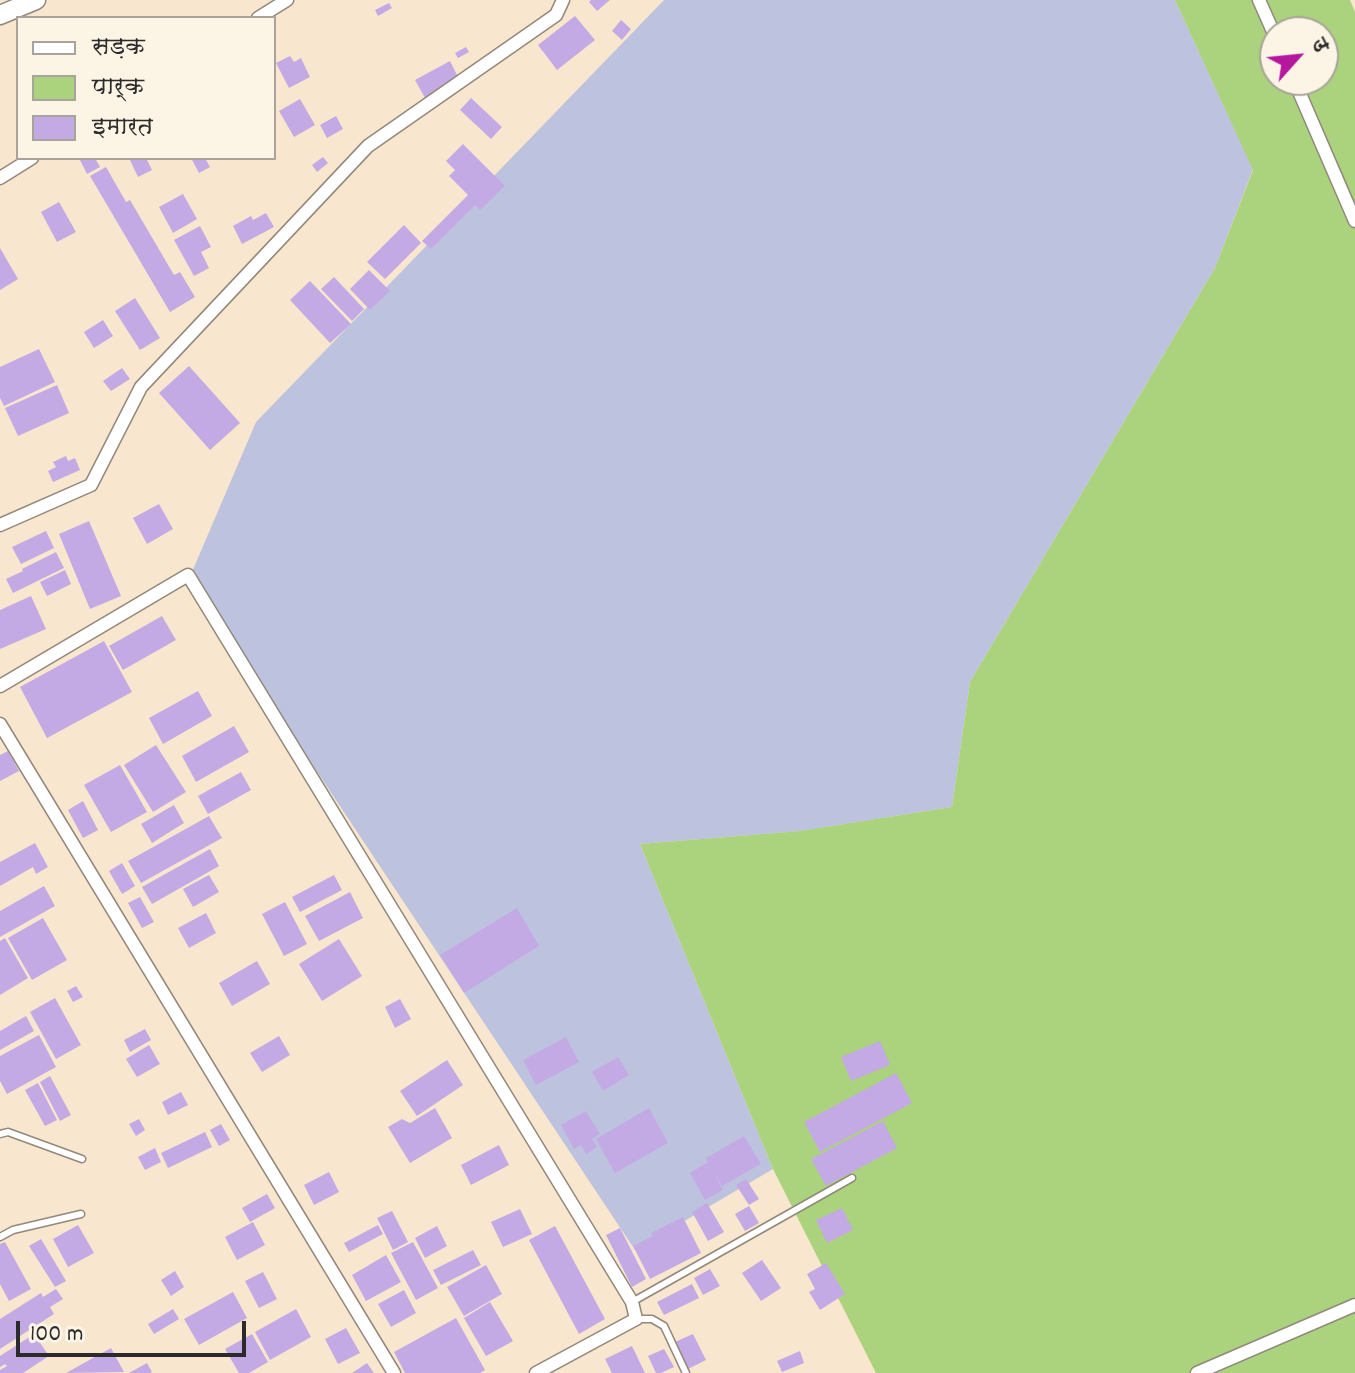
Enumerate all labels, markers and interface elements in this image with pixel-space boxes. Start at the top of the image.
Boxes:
legend [16,16,276,160]
north arrow [1259,16,1339,96]
text: सड़क [92,31,145,65]
text: उ [1302,33,1336,58]
text: पार्क [92,71,144,105]
text: इमारत [92,111,153,145]
scale bar [20,1305,250,1355]
text: 100 m [30,1318,83,1352]

